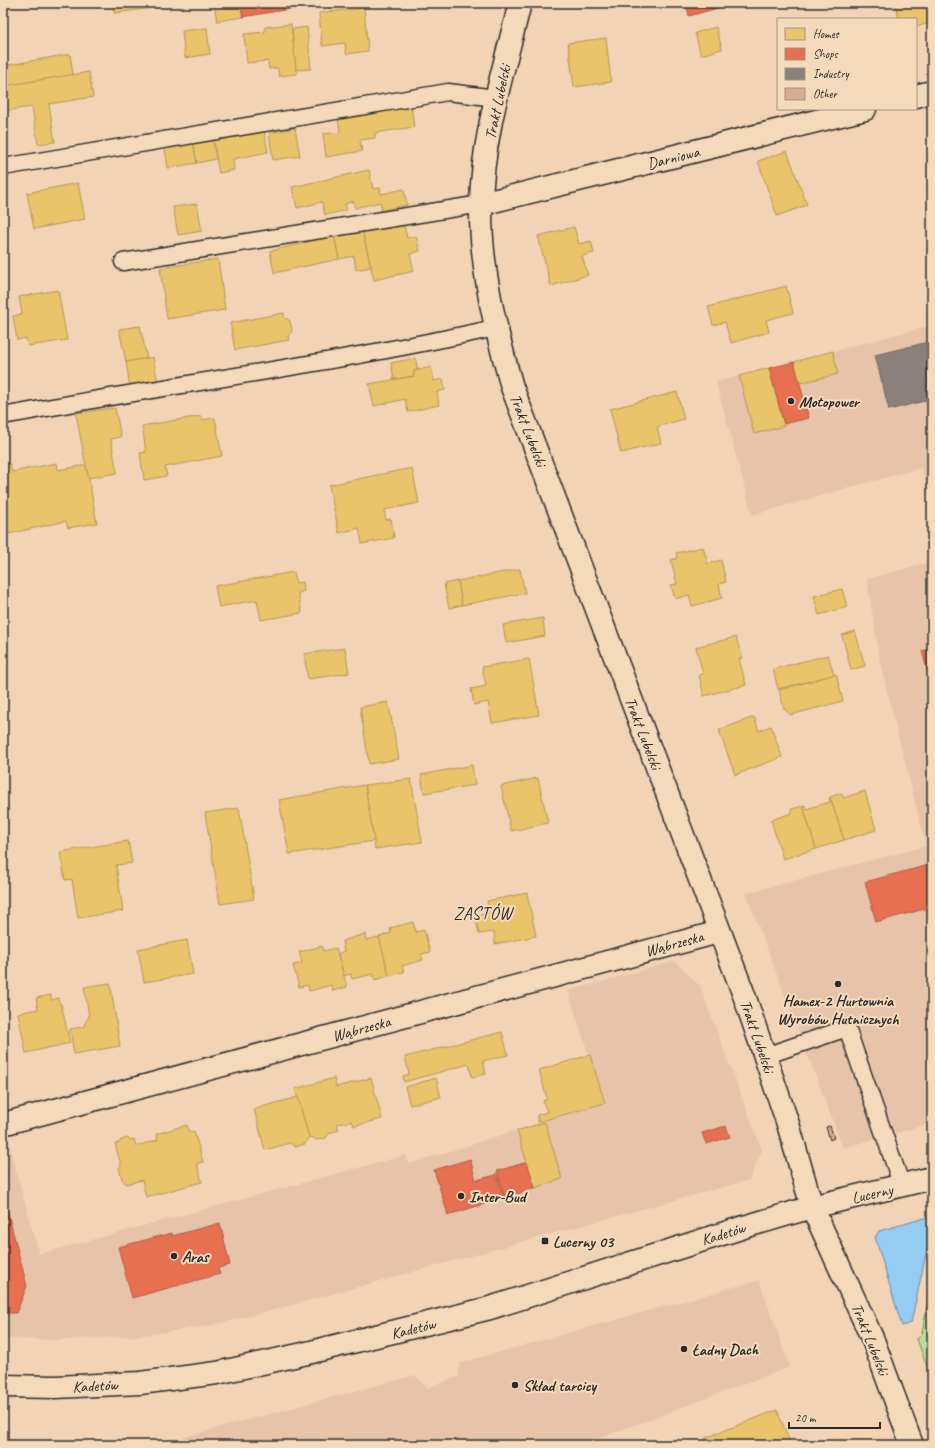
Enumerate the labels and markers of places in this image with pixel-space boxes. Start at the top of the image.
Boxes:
place label: Motopower [799,392,861,412]
marker: Motopower [786,396,796,406]
marker: Hamex-2 Hurtownia Wyrobów Hutnicznych [833,979,843,989]
place label: Hamex-2 Hurtownia Wyrobów Hutnicznych [777,991,899,1029]
place label: Inter-Bud [469,1187,528,1207]
marker: Inter-Bud [456,1191,466,1201]
place label: Lucerny 03 [553,1232,615,1252]
marker: Lucerny 03 [540,1236,550,1246]
place label: Aras [182,1247,211,1267]
marker: Aras [169,1251,179,1261]
place label: Ładny Dach [692,1340,759,1360]
marker: Ładny Dach [679,1344,689,1354]
place label: Skład tarcicy [523,1376,597,1396]
marker: Skład tarcicy [510,1380,520,1390]

